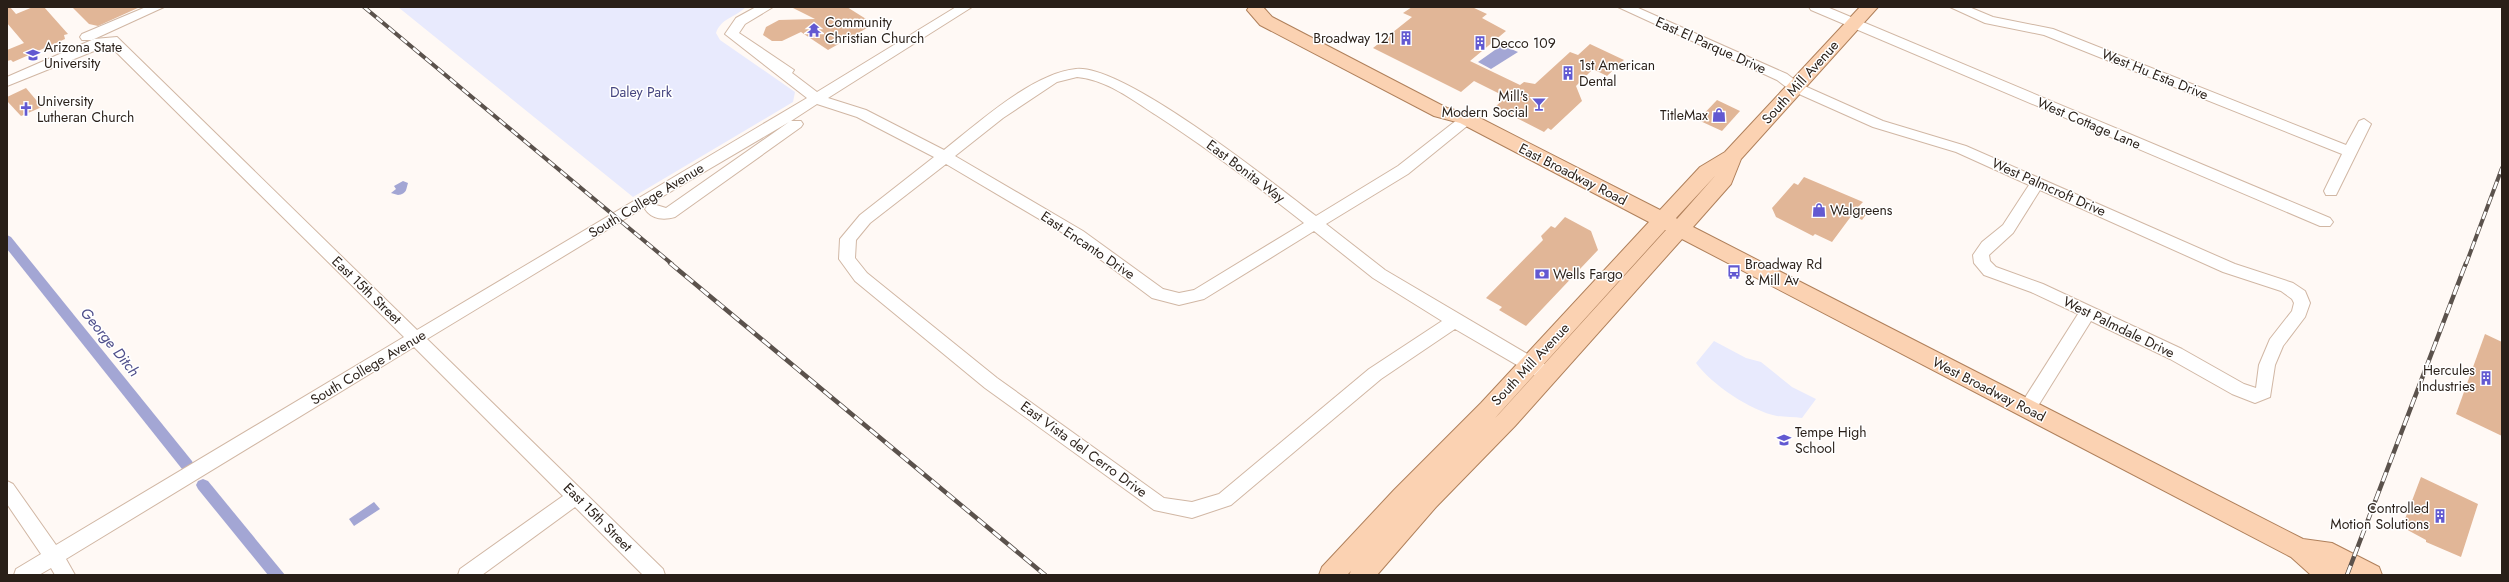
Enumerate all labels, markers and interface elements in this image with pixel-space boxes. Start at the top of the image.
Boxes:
place label: Community Christian Church [825,12,924,48]
street label: East El Parque Drive [1652,12,1770,78]
temple icon: Community Christian Church [806,22,822,38]
place label: Broadway 121 [1313,28,1395,48]
building icon: Broadway 121 [1398,30,1414,46]
place label: Decco 109 [1491,33,1556,53]
building icon: Decco 109 [1472,35,1488,51]
street label: South Mill Avenue [1757,36,1843,128]
place label: Arizona State University [44,37,122,73]
street label: West Hu Esta Drive [2099,43,2211,105]
school or university icon: Arizona State University [25,47,41,63]
place label: 1st American Dental [1579,55,1655,91]
building icon: 1st American Dental [1560,65,1576,81]
park label: Daley Park [610,82,673,102]
place label: Mill's Modern Social [1442,86,1528,122]
place label: University Lutheran Church [37,91,134,127]
street label: West Cottage Lane [2034,92,2144,154]
bar icon: Mill's Modern Social [1531,96,1547,112]
church icon: University Lutheran Church [18,101,34,117]
place label: TitleMax [1660,105,1708,125]
shop icon: TitleMax [1711,107,1727,123]
street label: East Bonita Way [1203,135,1290,208]
street label: East Broadway Road [1515,138,1631,210]
street label: West Palmcroft Drive [1989,153,2109,221]
street label: South College Avenue [585,158,707,242]
place label: Walgreens [1830,200,1893,220]
shop icon: Walgreens [1811,202,1827,218]
street label: East Encanto Drive [1037,206,1139,284]
street label: East 15th Street [328,251,407,329]
place label: Broadway Rd & Mill Av [1745,254,1822,290]
place label: Wells Fargo [1553,264,1623,284]
bus stop icon: Broadway Rd & Mill Av [1726,264,1742,280]
bank icon: Wells Fargo [1534,266,1550,282]
street label: West Palmdale Drive [2060,291,2178,363]
water label: George Ditch [75,303,145,381]
street label: South Mill Avenue [1486,318,1574,410]
street label: South College Avenue [307,325,429,409]
street label: West Broadway Road [1929,352,2049,426]
place label: Hercules Industries [2419,360,2475,396]
building icon: Hercules Industries [2478,370,2494,386]
street label: East Vista del Cerro Drive [1017,396,1151,502]
place label: Tempe High School [1795,422,1867,458]
school or university icon: Tempe High School [1776,432,1792,448]
street label: East 15th Street [559,478,637,556]
place label: Controlled Motion Solutions [2330,498,2429,534]
building icon: Controlled Motion Solutions [2432,508,2448,524]

